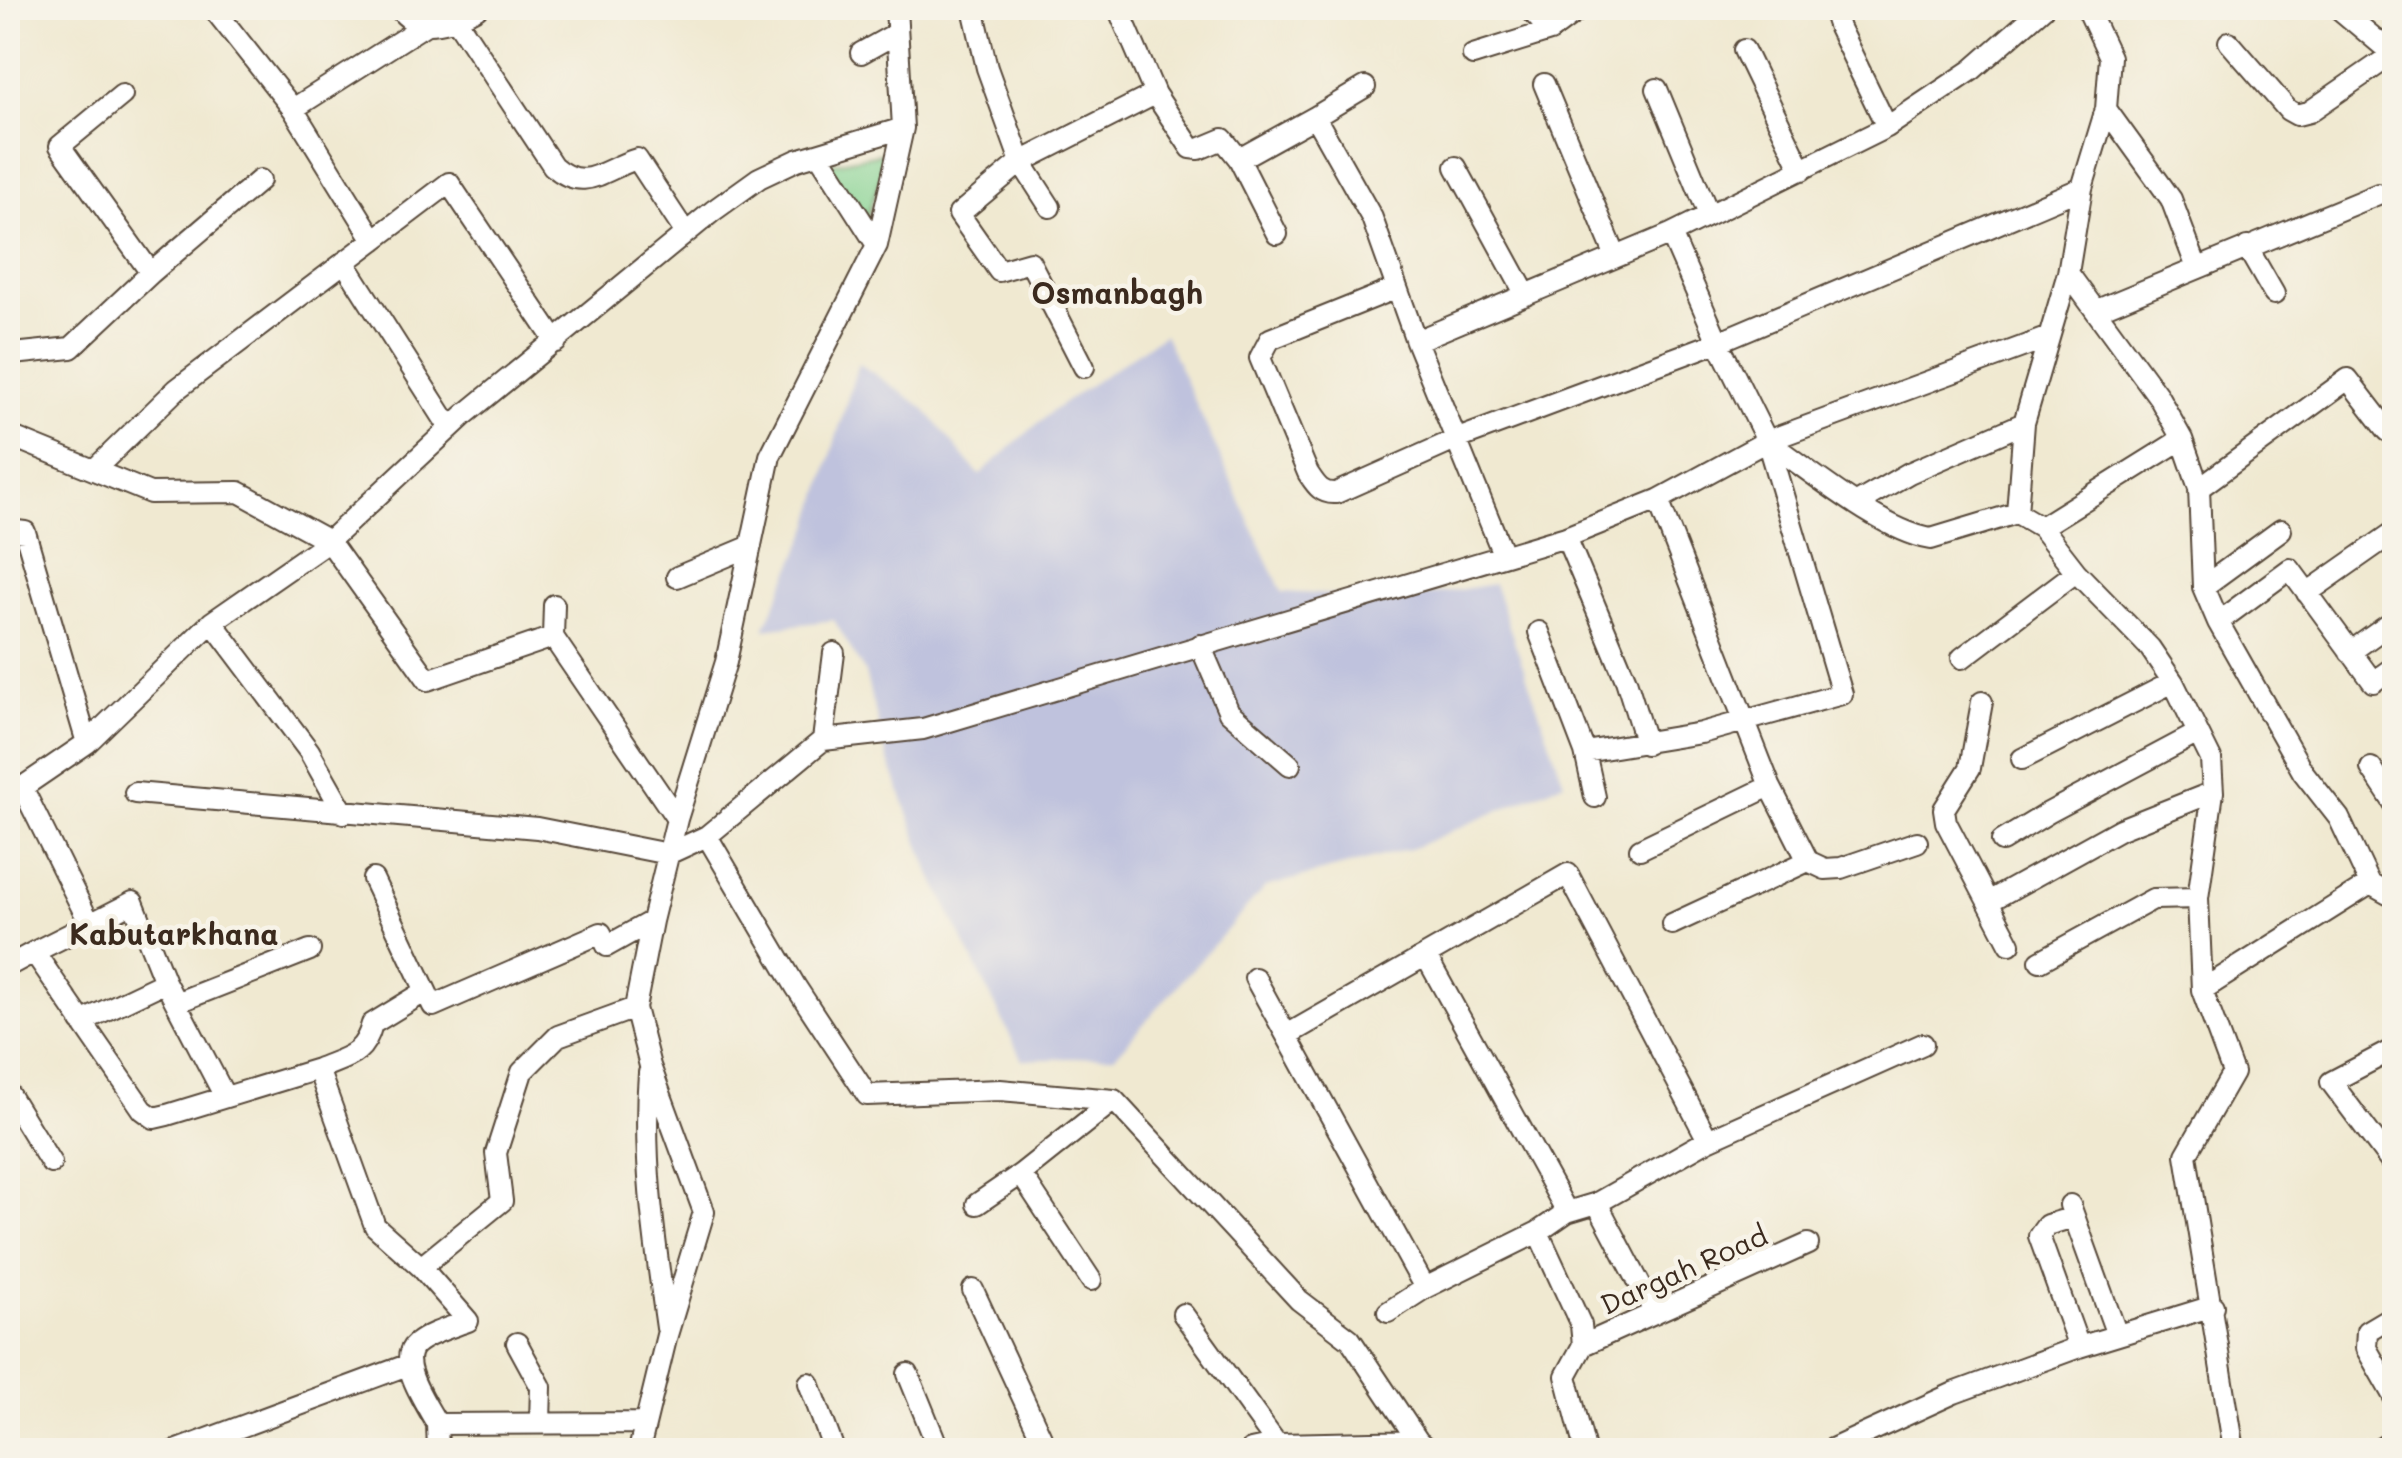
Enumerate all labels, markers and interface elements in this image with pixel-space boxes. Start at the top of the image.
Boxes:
district label: Osmanbagh [1031,272,1203,312]
district label: Kabutarkhana [69,913,279,953]
street label: Dargah Road [1595,1216,1773,1322]

